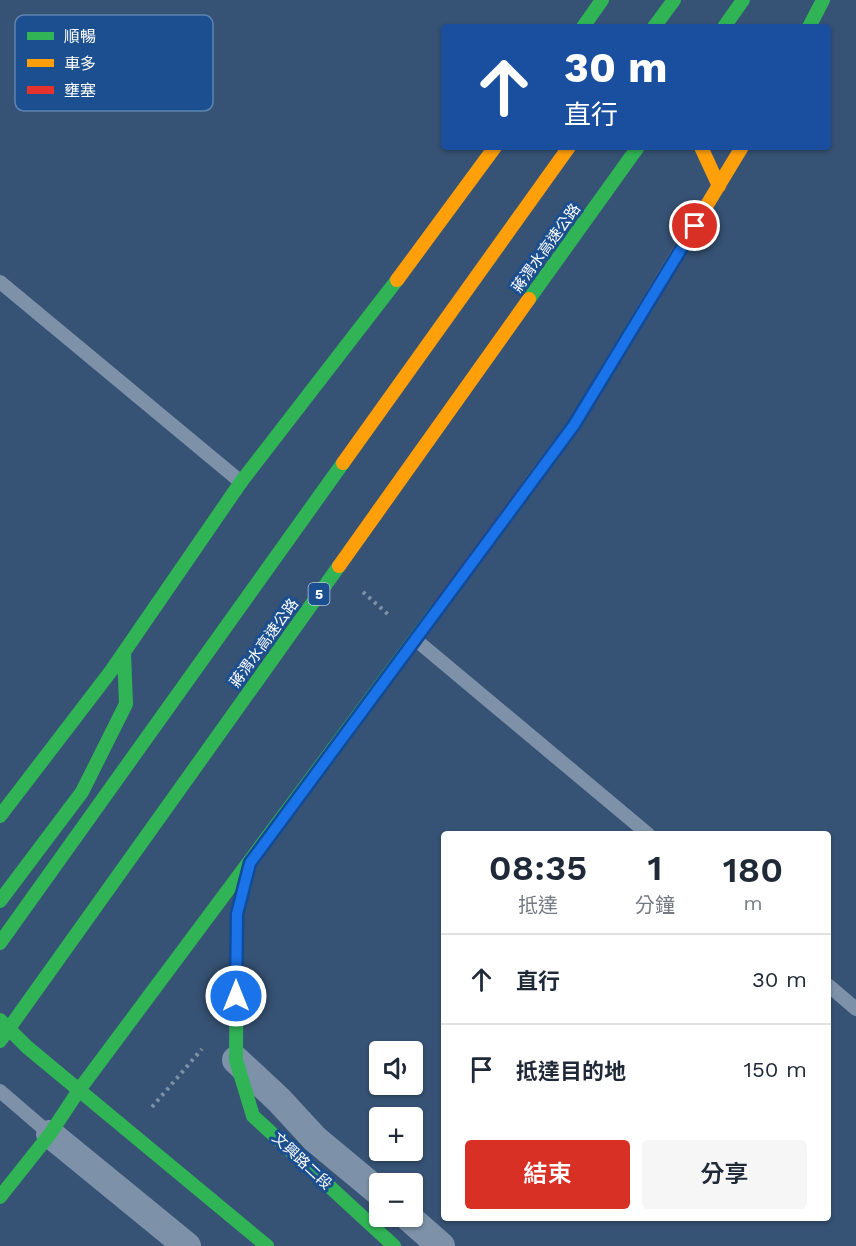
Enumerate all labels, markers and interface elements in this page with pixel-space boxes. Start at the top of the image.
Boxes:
legend [15,15,213,111]
text: 順暢 [64,27,96,46]
text: 30 m [564,43,668,92]
icon: ahead [465,48,543,126]
text: 車多 [64,54,96,73]
text: 壅塞 [64,81,96,100]
text: 直行 [564,99,618,131]
street label: 蔣渭水高速公路 [508,200,584,296]
pin [669,200,720,251]
icon: arrive [678,209,711,242]
road number: 5 [308,583,330,605]
street label: 蔣渭水高速公路 [226,595,302,691]
text: 08:35 [489,847,587,889]
text: 1 [647,847,662,889]
text: 180 [723,849,783,891]
text: m [743,891,763,915]
text: 抵達 [518,893,558,917]
text: 分鐘 [635,893,675,917]
icon: ahead [465,963,498,996]
position arrow [204,964,268,1028]
text: 30 m [752,967,807,992]
text: 直行 [516,969,560,994]
map controls [369,1041,423,1227]
button: sound [369,1041,423,1095]
icon: arrive [465,1053,498,1086]
text: 150 m [743,1057,807,1082]
text: 抵達目的地 [516,1059,626,1084]
button: + [369,1107,423,1161]
street label: 文興路二段 [268,1129,336,1193]
button: 結束 [465,1140,630,1209]
button: 分享 [642,1140,807,1209]
button: − [369,1173,423,1227]

